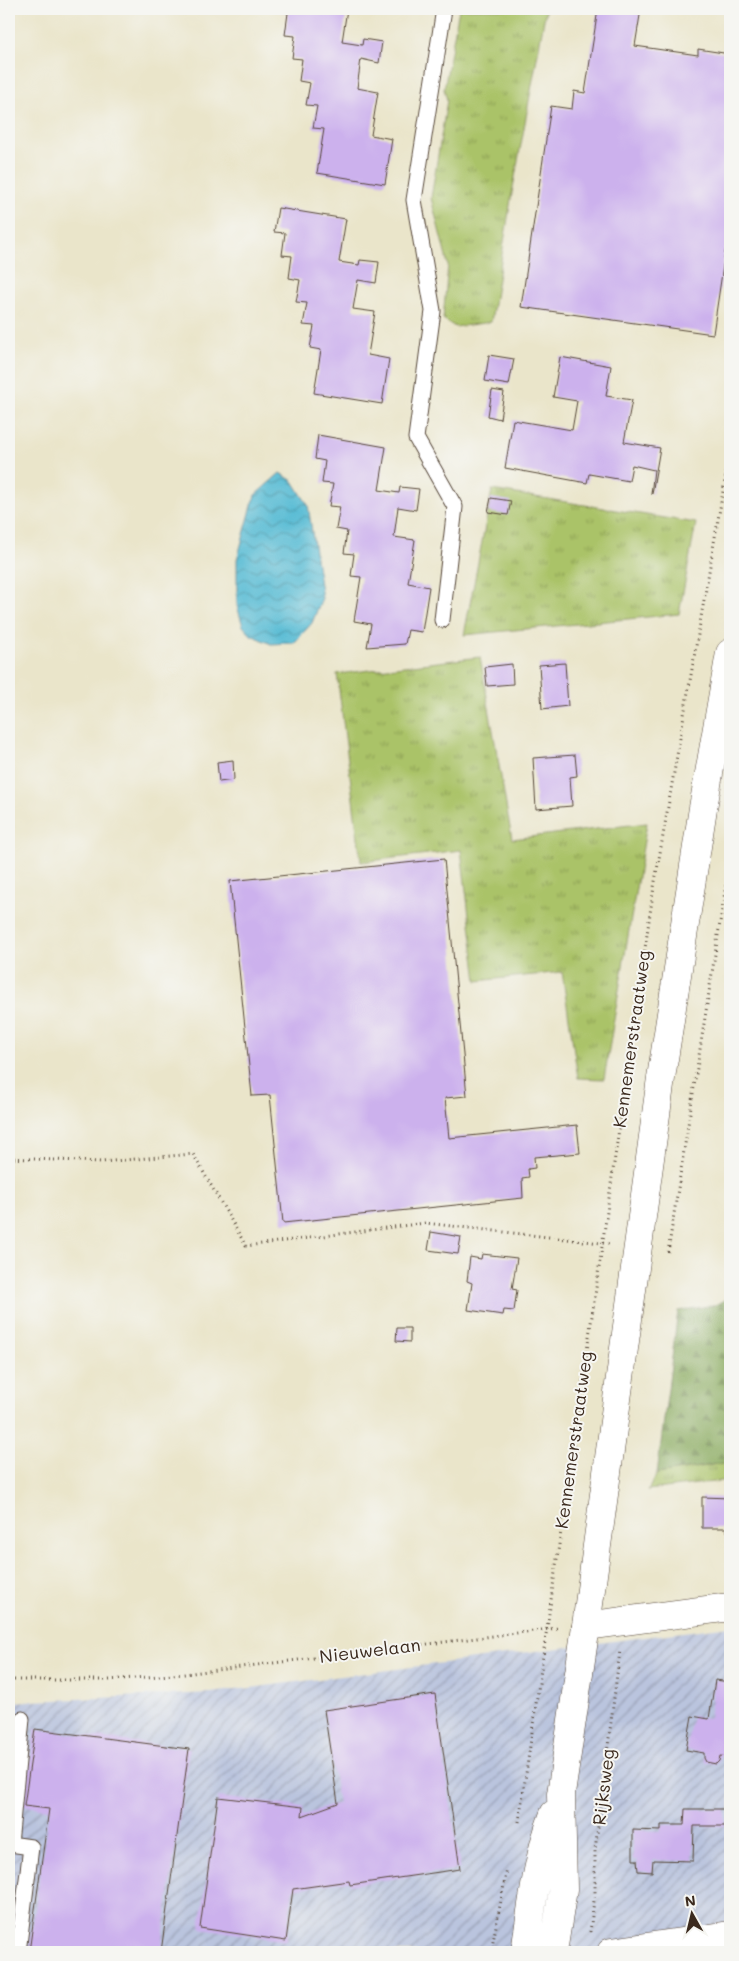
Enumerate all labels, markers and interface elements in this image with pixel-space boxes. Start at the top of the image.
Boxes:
street label: Kennemerstraatweg [607,948,655,1129]
street label: Kennemerstraatweg [549,1349,597,1530]
street label: Nieuwelaan [318,1632,422,1668]
street label: Rijksweg [586,1747,620,1827]
north arrow [666,1888,716,1938]
text: N [684,1890,697,1911]

